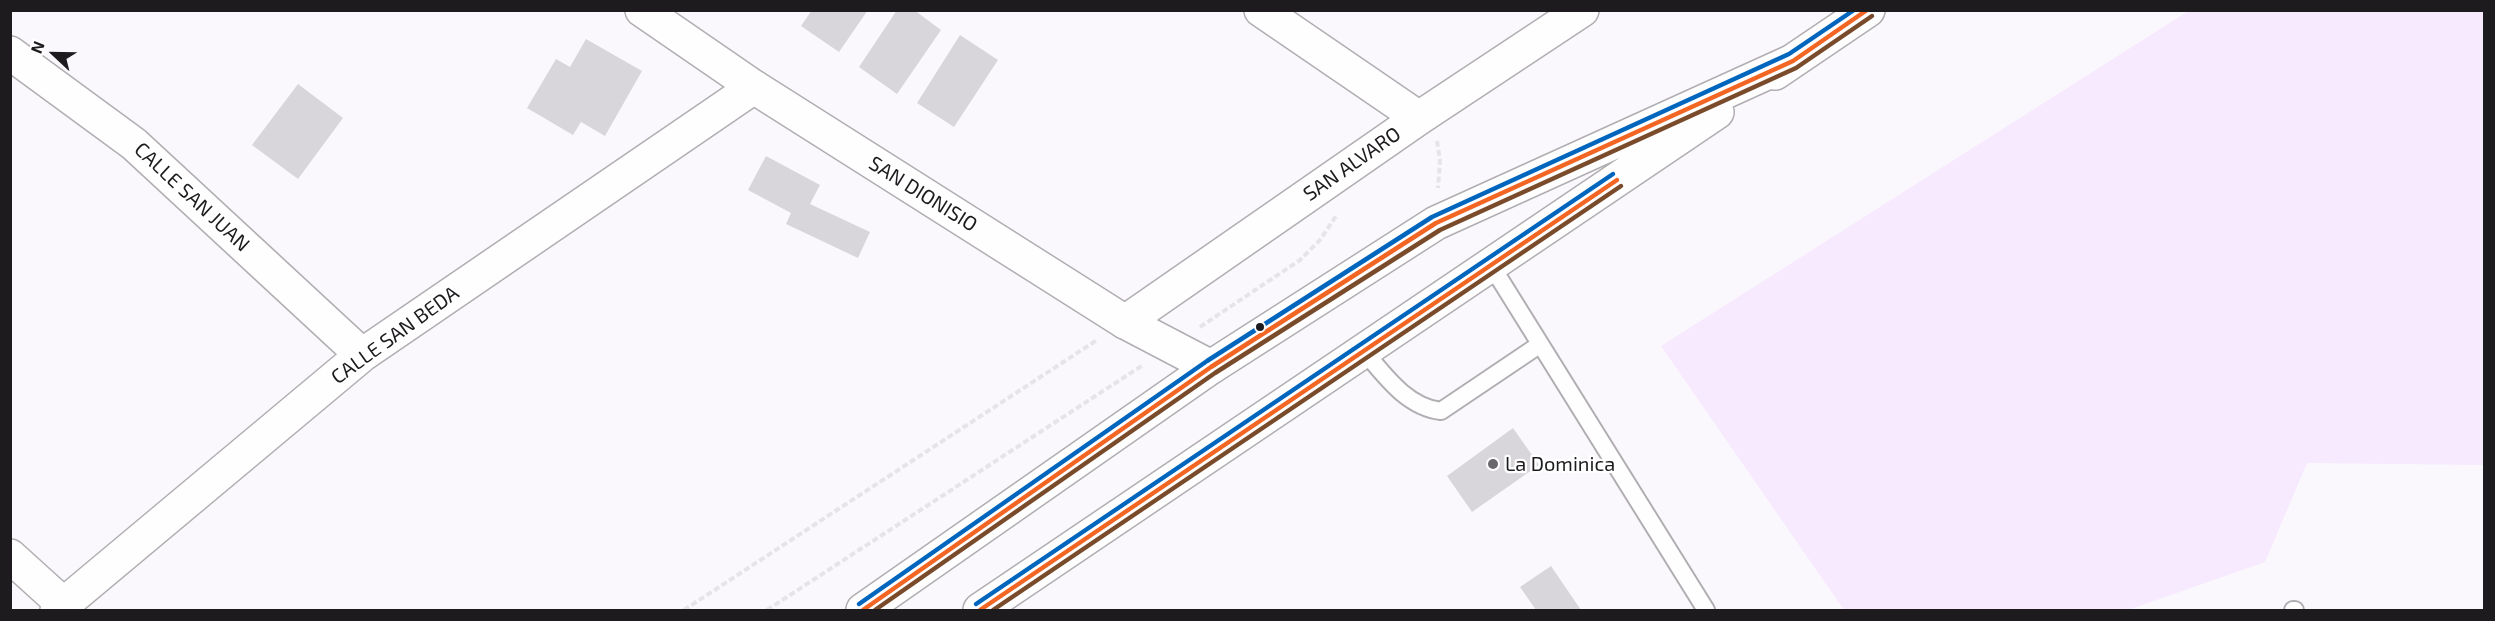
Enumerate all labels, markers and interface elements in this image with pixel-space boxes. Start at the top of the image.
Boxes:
north arrow [24,24,84,84]
text: N [26,38,48,56]
street label: SAN ALVARO [1299,122,1405,206]
street label: CALLE SAN JUAN [129,137,255,257]
street label: SAN DIONISIO [864,151,982,237]
street label: CALLE SAN BEDA [327,281,463,389]
unlabelled marker [1254,321,1266,333]
place label: La Dominica [1505,452,1615,476]
marker: La Dominica [1486,457,1500,471]

